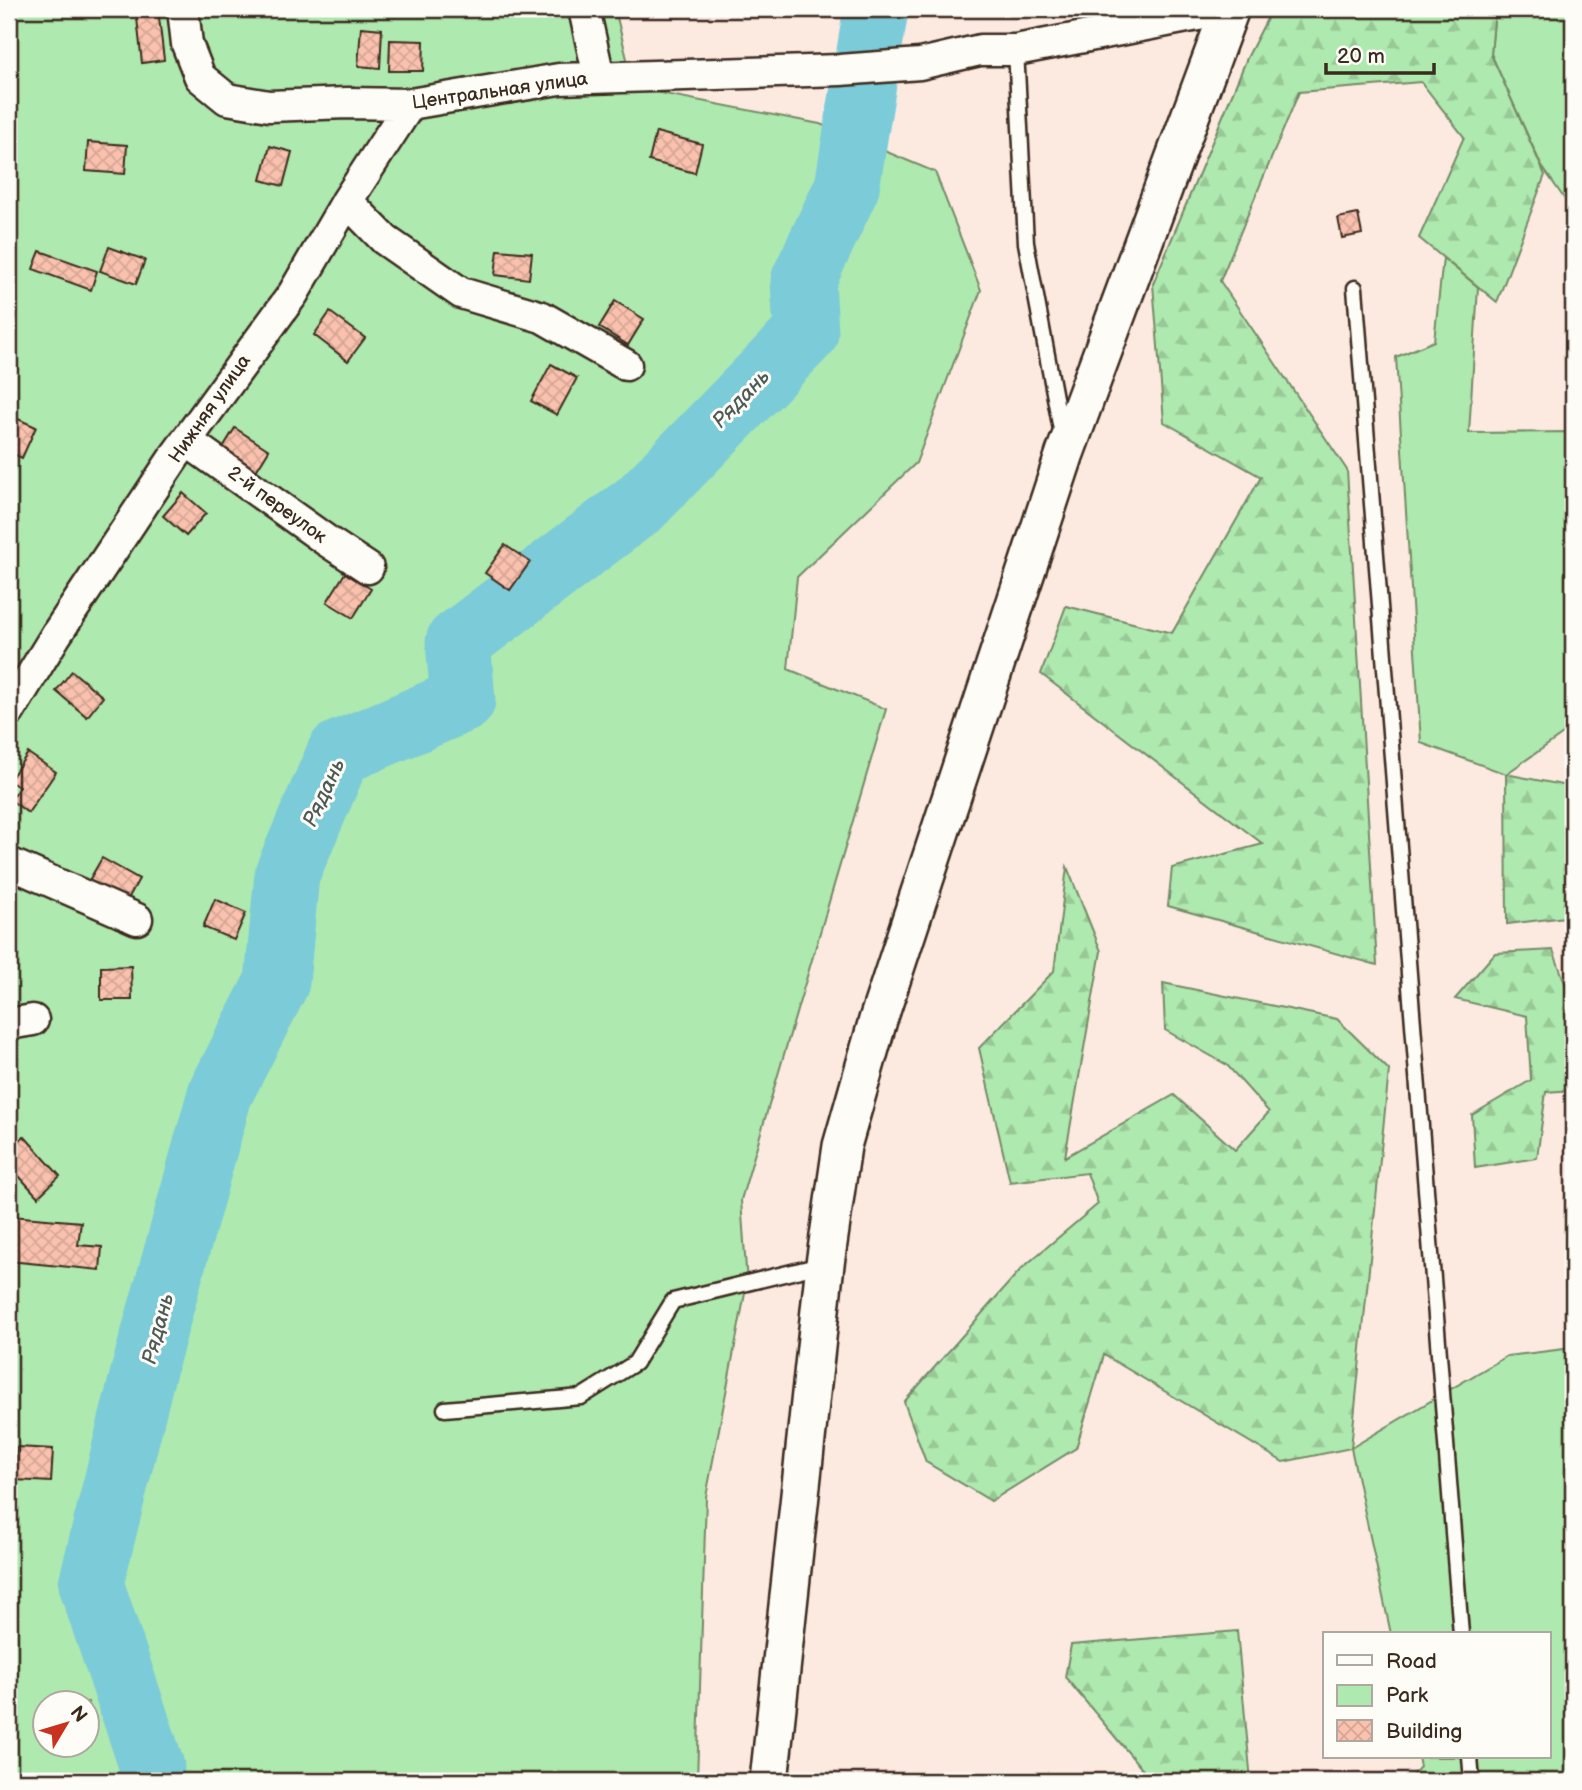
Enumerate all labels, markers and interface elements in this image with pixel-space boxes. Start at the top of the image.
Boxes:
scale bar [1326,32,1435,76]
text: 20 m [1337,44,1385,69]
street label: Центральная улица [411,67,589,115]
street label: Нижняя улица [164,350,256,468]
water label: Рядань [707,364,775,434]
street label: 2-й переулок [223,461,331,549]
water label: Рядань [297,755,351,831]
water label: Рядань [137,1291,179,1367]
legend [1323,1632,1550,1758]
text: Road [1386,1649,1437,1674]
text: Park [1386,1683,1429,1708]
north arrow [32,1688,102,1758]
text: N [65,1702,92,1727]
text: Building [1386,1719,1462,1744]

